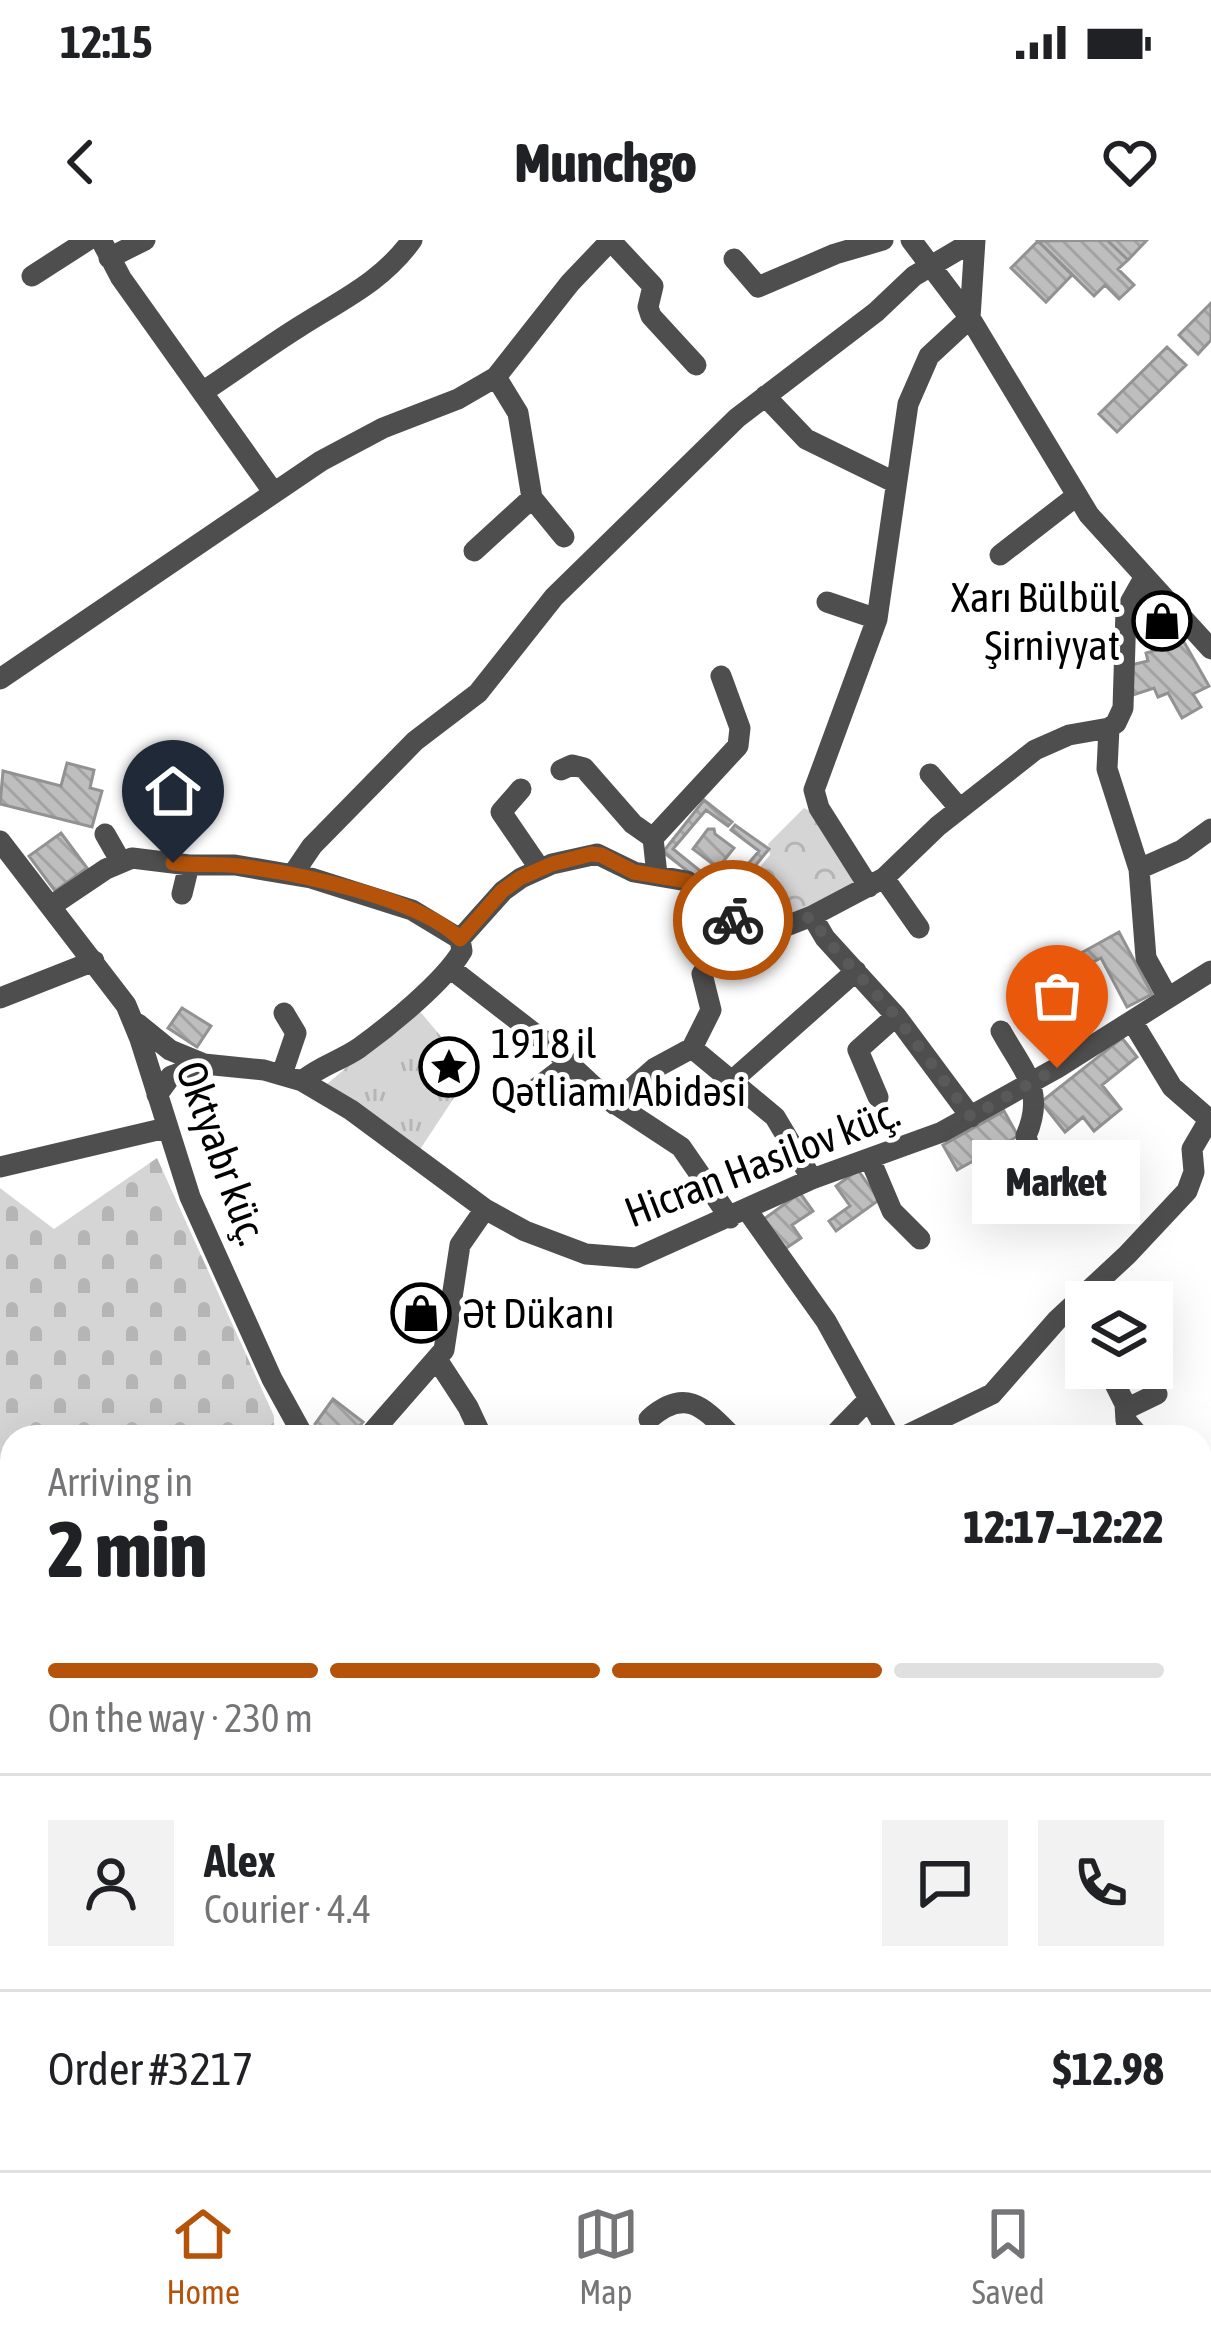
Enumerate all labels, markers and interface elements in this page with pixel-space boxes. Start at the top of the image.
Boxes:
text: 12:15 [60,16,153,68]
icon: back [48,129,114,195]
icon: heart [1097,129,1163,195]
text: Munchgo [514,132,697,193]
place label: Xarı Bülbül Şirniyyat [951,573,1120,669]
shop icon: Xarı Bülbül Şirniyyat [1131,590,1193,652]
pin [122,740,224,863]
icon: home [140,758,206,824]
courier [673,860,793,980]
icon: bike [700,887,766,953]
pin [1006,945,1108,1068]
icon: bag [1024,963,1090,1029]
place label: 1918 il Qətliamı Abidəsi [491,1019,746,1115]
place icon: 1918 il Qətliamı Abidəsi [418,1036,480,1098]
street label: Oktyabr küç. [167,1055,277,1251]
street label: Hicran Hasilov küç. [618,1088,906,1236]
callout: Market [973,1140,1141,1224]
text: Market [1005,1160,1107,1204]
map controls [1065,1281,1173,1389]
button: layers [1065,1281,1173,1389]
shop icon: Ət Dükanı [390,1282,452,1344]
place label: Ət Dükanı [463,1289,615,1337]
text: Arriving in [48,1460,193,1504]
text: 12:17–12:22 [963,1501,1164,1553]
text: 2 min [48,1504,207,1594]
text: On the way · 230 m [48,1696,313,1740]
button: person [48,1820,174,1946]
button: chat [882,1820,1008,1946]
button: phone [1038,1820,1164,1946]
text: Alex [204,1835,276,1887]
text: Courier · 4.4 [204,1887,371,1931]
text: Order #3217 [48,2043,253,2095]
text: $12.98 [1052,2043,1164,2095]
tab: Home [166,2201,240,2311]
tab: Map [573,2201,639,2311]
tab: Saved [972,2201,1045,2311]

